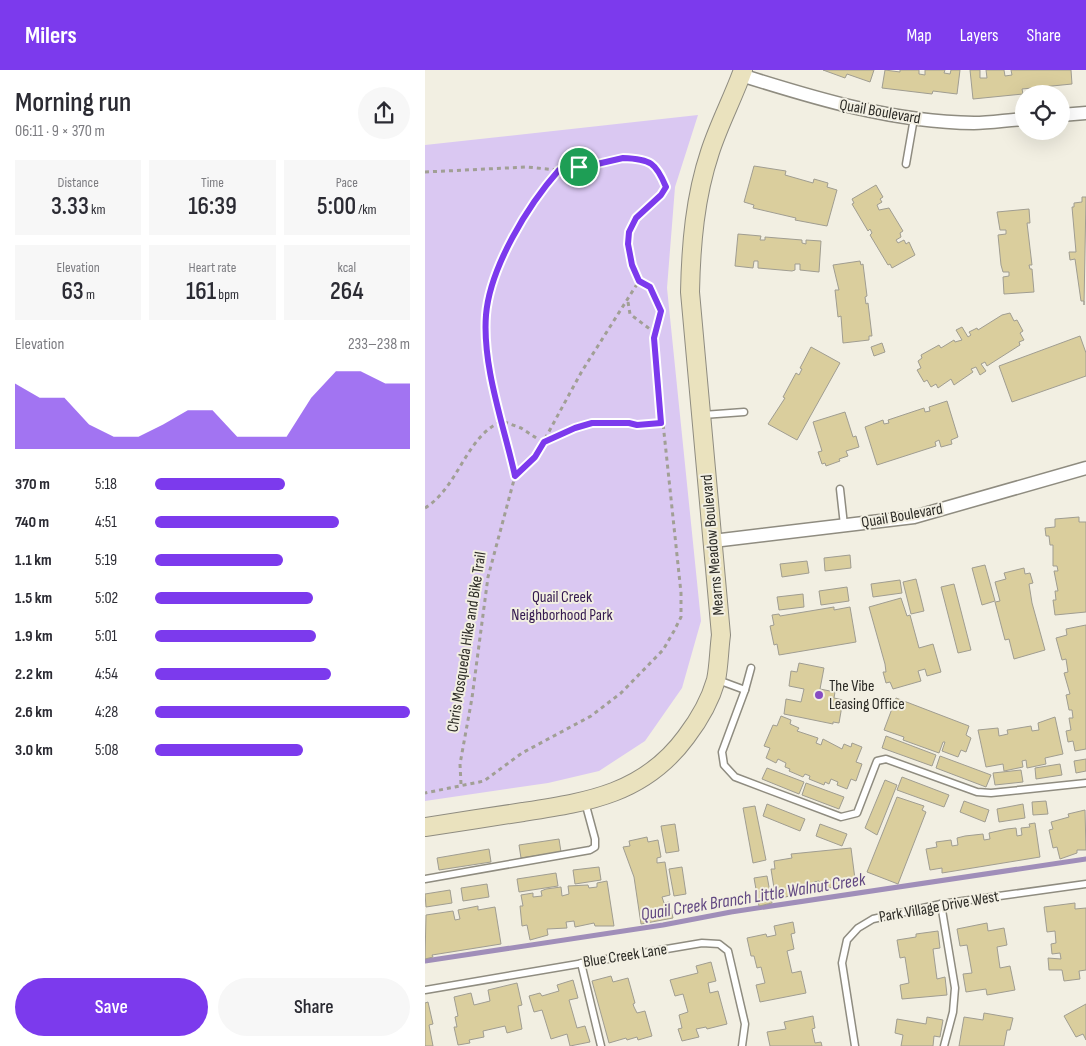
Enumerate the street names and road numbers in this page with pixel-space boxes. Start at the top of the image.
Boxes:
street label: Quail Boulevard [838,96,922,128]
street label: Mearns Meadow Boulevard [697,474,729,616]
street label: Quail Boulevard [860,500,944,532]
street label: Chris Mosqueda Hike and Bike Trail [443,550,491,734]
street label: Park Village Drive West [878,887,1000,927]
street label: Blue Creek Lane [582,940,668,972]

